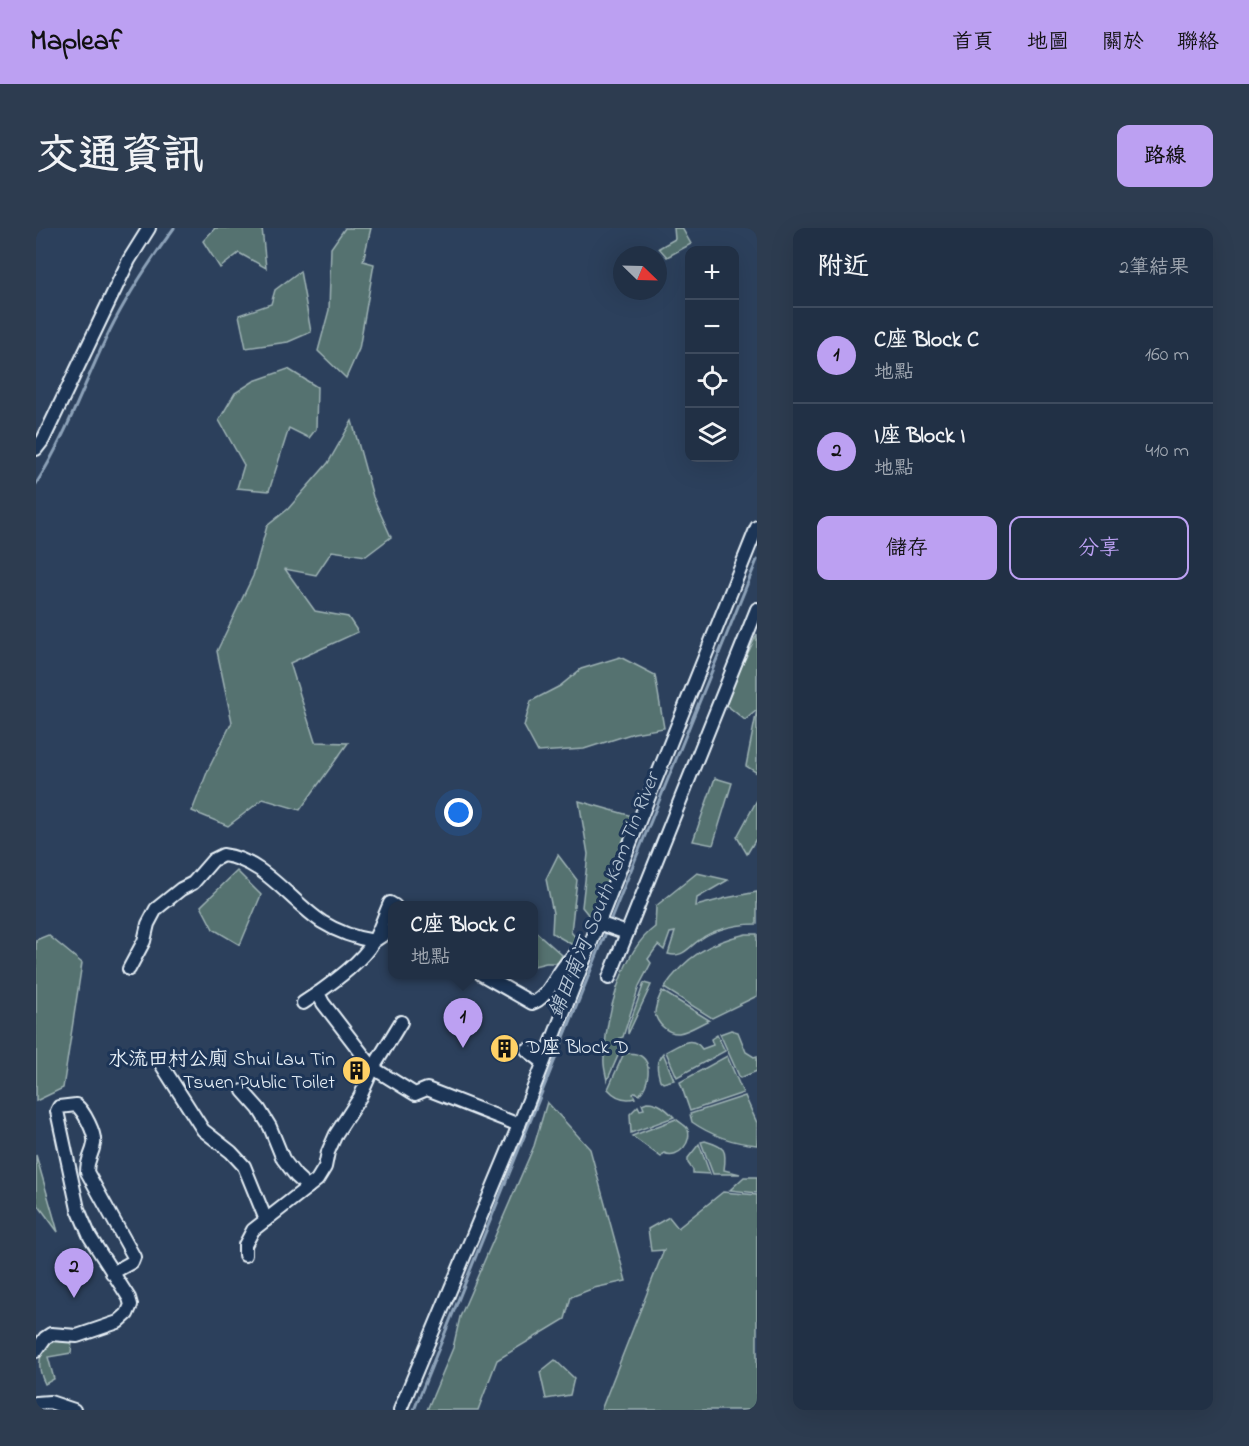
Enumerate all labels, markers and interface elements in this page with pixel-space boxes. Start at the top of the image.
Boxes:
text: Mapleaf [30,22,122,63]
text: 首頁 [952,28,994,58]
text: 地圖 [1027,28,1069,58]
text: 關於 [1102,28,1144,58]
text: 聯絡 [1177,28,1219,58]
button: 路線 [1117,125,1213,187]
text: 交通資訊 [36,127,204,188]
north arrow [613,246,667,300]
map controls [685,246,739,462]
button: + [685,246,739,300]
text: 附近 [817,249,869,287]
text: 2筆結果 [1119,254,1189,283]
button: − [685,300,739,354]
text: C座 Block C [874,325,979,357]
text: 1 [833,341,840,370]
text: 160 m [1145,341,1189,370]
button: locate [685,354,739,408]
text: 地點 [874,359,914,388]
button: layers [685,408,739,462]
text: I座 Block I [874,421,965,453]
text: 2 [832,437,841,466]
text: 410 m [1145,437,1189,466]
text: 地點 [874,455,914,484]
button: 儲存 [817,516,997,580]
button: 分享 [1009,516,1189,580]
water label: 錦田南河 South Kam Tin River [542,766,669,1023]
your location [444,798,473,827]
popup [388,901,538,979]
text: C座 Block C [410,910,516,942]
text: 地點 [410,944,450,973]
pin: 1 [444,998,482,1048]
building icon: D座 Block D [489,1032,521,1064]
place label: D座 Block D [525,1034,629,1063]
place label: 水流田村公廁 Shui Lau Tin Tsuen Public Toilet [108,1046,335,1098]
building icon: 水流田村公廁 Shui Lau Tin Tsuen Public Toilet [340,1055,372,1087]
pin: 2 [54,1248,93,1298]

